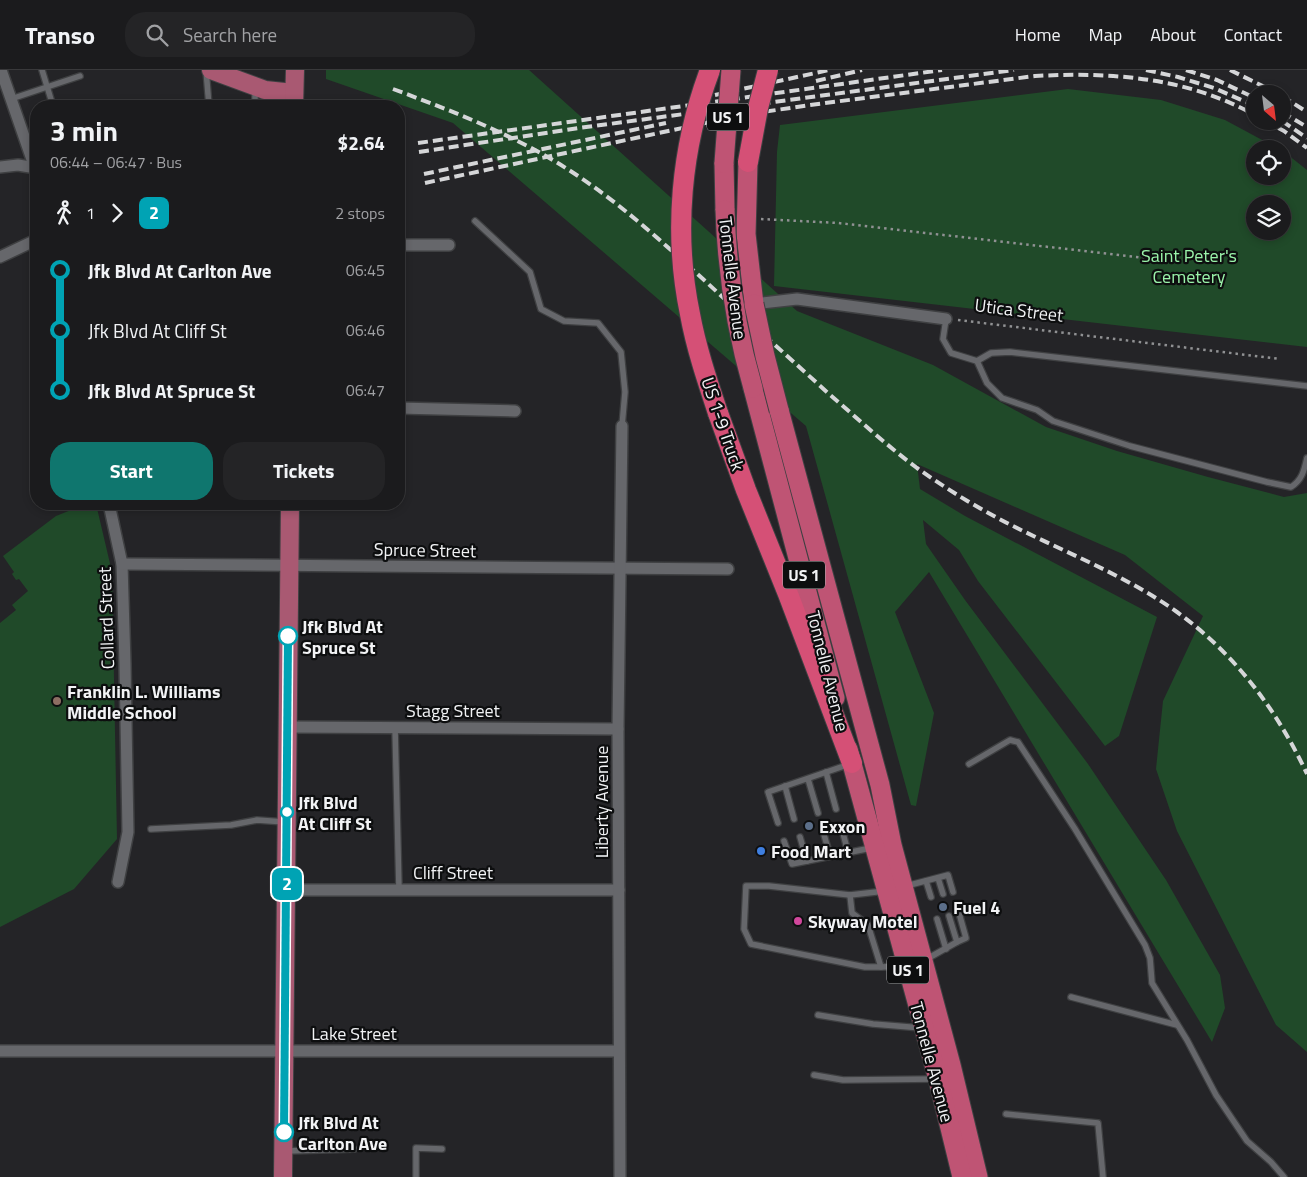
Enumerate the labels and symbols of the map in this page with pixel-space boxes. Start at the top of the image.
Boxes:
north arrow [1246,85,1291,130]
road number: US 1 [707,104,749,131]
street label: Tonnelle Avenue [712,215,754,341]
park label: Saint Peter's Cemetery [1141,242,1237,290]
street label: Utica Street [973,291,1066,329]
street label: US 1-9 Truck [694,374,752,475]
street label: Spruce Street [374,536,477,564]
road number: US 1 [783,562,825,588]
street label: Collard Street [91,566,121,670]
street label: Tonnelle Avenue [800,608,856,734]
place label: Jfk Blvd At Spruce St [302,613,383,661]
marker: Jfk Blvd At Spruce St [278,626,298,646]
place label: Franklin L. Williams Middle School [67,678,220,726]
marker: Franklin L. Williams Middle School [51,695,63,707]
street label: Stagg Street [406,697,501,724]
street label: Liberty Avenue [588,746,615,858]
place label: Jfk Blvd At Cliff St [298,789,372,837]
marker: Jfk Blvd At Cliff St [280,805,294,819]
place label: Exxon [819,813,865,840]
marker: Exxon [803,820,815,832]
place label: Food Mart [771,838,852,865]
marker: Food Mart [755,845,767,857]
street label: Cliff Street [413,859,494,886]
line badge: 2 [271,868,303,900]
place label: Fuel 4 [953,894,1000,921]
marker: Fuel 4 [937,901,949,913]
place label: Skyway Motel [808,908,918,935]
marker: Skyway Motel [792,915,804,927]
road number: US 1 [887,956,929,984]
street label: Tonnelle Avenue [903,999,961,1125]
street label: Lake Street [311,1020,397,1047]
place label: Jfk Blvd At Carlton Ave [298,1109,387,1157]
marker: Jfk Blvd At Carlton Ave [274,1122,294,1142]

